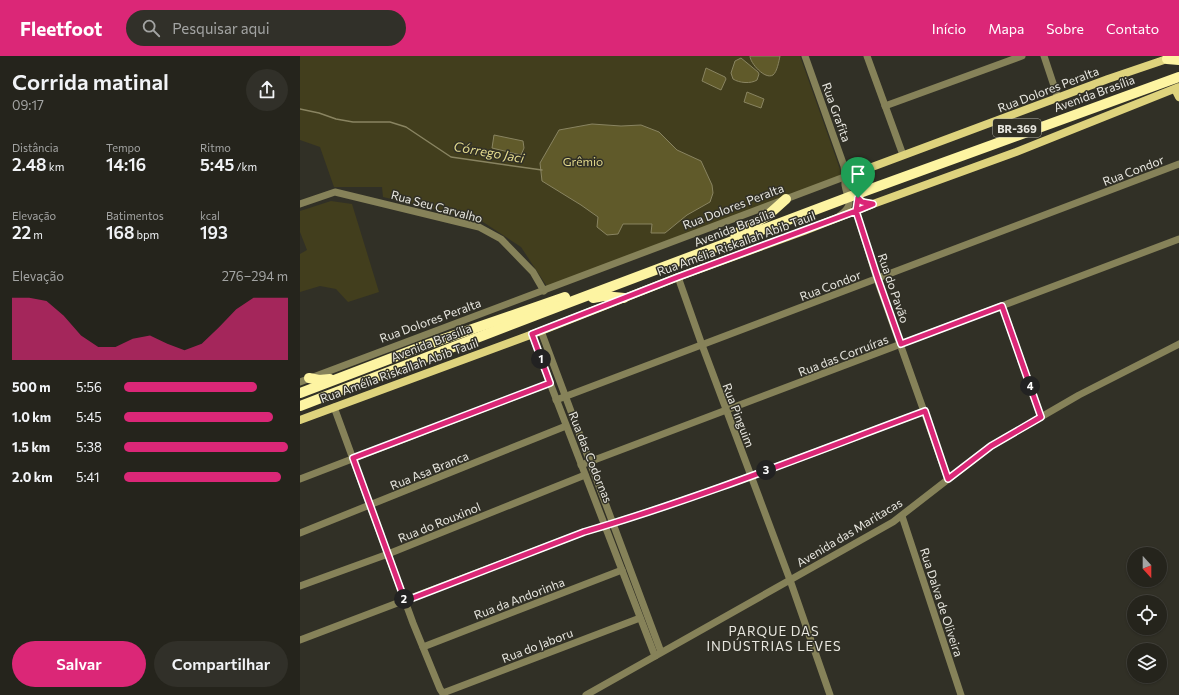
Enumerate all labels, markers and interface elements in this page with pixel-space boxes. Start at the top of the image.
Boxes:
search box [126,10,406,46]
text: Fleetfoot [20,17,102,40]
icon: search [140,17,162,39]
text: Pesquisar aqui [172,19,270,37]
text: Início [932,20,966,37]
text: Mapa [988,20,1024,37]
text: Sobre [1046,20,1084,37]
text: Contato [1106,20,1159,37]
street label: Rua Dolores Peralta [996,63,1100,115]
text: Corrida matinal [12,68,169,95]
button: share [246,69,288,111]
street label: Avenida Brasília [1052,72,1136,114]
street label: Rua Grafita [820,80,854,144]
text: 09:17 [12,97,44,113]
road number: BR-369 [993,119,1041,137]
water label: Córrego Jaci [453,138,526,166]
text: Distância [12,141,58,154]
text: Tempo [106,141,141,154]
text: Ritmo [200,141,231,154]
street label: Rua Condor [1100,152,1166,188]
text: 2.48 [12,154,47,175]
text: 14:16 [106,154,146,175]
text: 5:45 [200,154,234,175]
park label: Grêmio [563,154,603,168]
pin [841,157,875,198]
text: km [47,160,64,173]
text: /km [234,160,257,173]
icon: arrive [847,163,869,185]
street label: Rua Dolores Peralta [681,180,785,232]
street label: Rua Seu Carvalho [390,187,484,225]
street label: Avenida Brasília [692,205,776,249]
street label: Rua Amélia Riskallah Abib Tauil [655,208,817,278]
text: Elevação [12,209,56,222]
text: Batimentos [106,209,164,222]
text: kcal [200,209,220,222]
text: 22 [12,222,31,243]
text: 168 [106,222,134,243]
text: 193 [200,222,228,243]
text: m [31,228,43,241]
text: bpm [134,228,159,241]
street label: Rua do Pavão [876,251,912,325]
street label: Rua Condor [797,267,863,303]
text: Elevação [12,268,64,284]
text: 276–294 m [222,268,288,284]
street label: Rua Dolores Peralta [377,295,483,345]
street label: Avenida Brasília [389,320,473,364]
street label: Rua das Corruíras [796,331,890,379]
street label: Rua Amélia Riskallah Abib Tauil [318,335,480,405]
pin: 1 [531,349,551,369]
text: 1 [539,352,543,365]
pin: 4 [1020,376,1040,396]
text: 500 m [12,379,51,395]
text: 5:56 [76,379,102,395]
text: 4 [1027,379,1033,392]
street label: Rua Pinguim [720,381,758,449]
text: 1.0 km [12,409,51,425]
text: 5:45 [76,409,102,425]
street label: Rua das Codornas [566,409,616,505]
text: 1.5 km [12,439,50,455]
text: 5:38 [76,439,102,455]
street label: Rua Asa Branca [388,448,470,492]
pin: 3 [756,460,776,480]
text: 3 [763,463,769,476]
text: 2.0 km [12,469,53,485]
text: 5:41 [76,469,100,485]
street label: Avenida das Maritacas [794,495,904,569]
street label: Rua do Rouxinol [396,499,482,545]
street label: Rua Dalva de Oliveira [918,546,966,658]
north arrow [1127,547,1167,587]
map controls [1127,547,1167,683]
street label: Rua da Andorinha [472,574,566,622]
pin: 2 [394,589,414,609]
text: 2 [401,592,407,605]
button: locate [1127,595,1167,635]
district label: PARQUE DAS INDÚSTRIAS LEVES [706,623,842,654]
street label: Rua do Jaboru [499,625,575,666]
button: Salvar [12,641,146,687]
button: Compartilhar [154,641,288,687]
button: layers [1127,643,1167,683]

